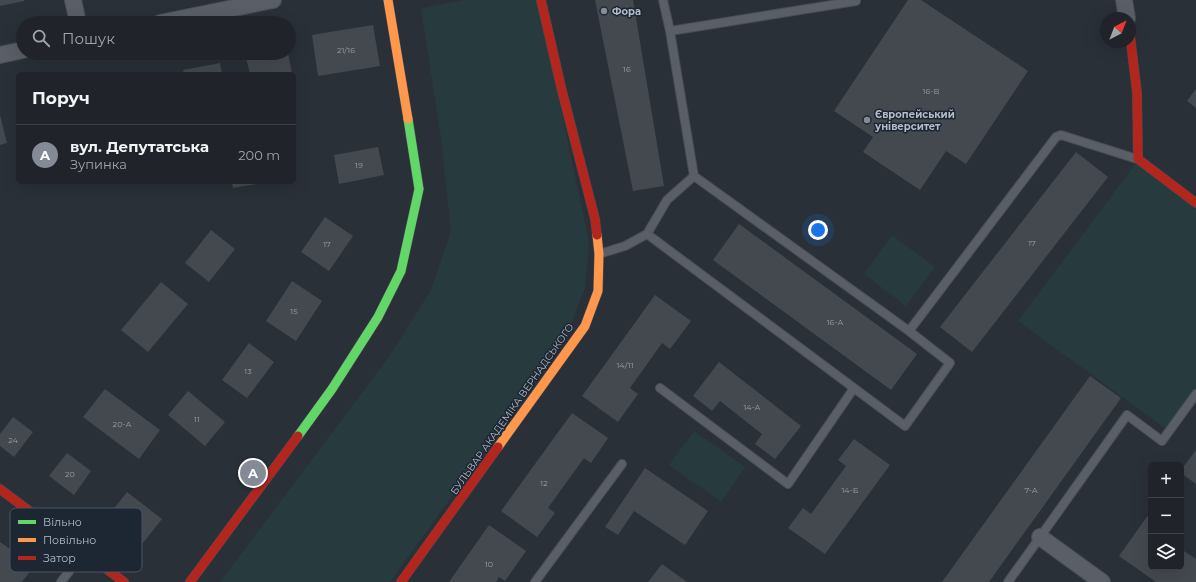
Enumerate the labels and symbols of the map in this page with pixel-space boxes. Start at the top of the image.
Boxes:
place label: Фора [612,5,641,18]
marker: Фора [599,6,609,16]
north arrow [1100,12,1136,48]
house number: 21/16 [337,45,355,55]
house number: 16 [623,64,631,74]
house number: 16-В [923,86,939,96]
place label: Європейський університет [874,108,955,133]
marker: Європейський університет [862,115,872,125]
house number: 19 [355,160,363,170]
your location [808,220,828,240]
house number: 17 [1028,238,1036,248]
house number: 17 [323,239,331,249]
house number: 15 [290,306,298,316]
house number: 16-А [827,317,843,327]
street label: БУЛЬВАР АКАДЕМІКА ВЕРНАДСЬКОГО [448,321,576,497]
house number: 14/11 [616,360,634,370]
house number: 13 [244,366,252,376]
house number: 14-А [743,402,761,412]
house number: 11 [194,414,200,424]
house number: 20-А [113,419,131,429]
house number: 24 [8,435,19,445]
pin: A [240,458,266,488]
house number: 20 [65,469,75,479]
house number: 12 [540,478,548,488]
house number: 14-Б [841,485,859,495]
house number: 7-А [1024,485,1038,495]
legend [10,508,142,572]
text: Вільно [43,515,82,529]
text: Повільно [43,533,96,547]
text: Затор [43,551,76,565]
house number: 10 [485,559,493,569]

